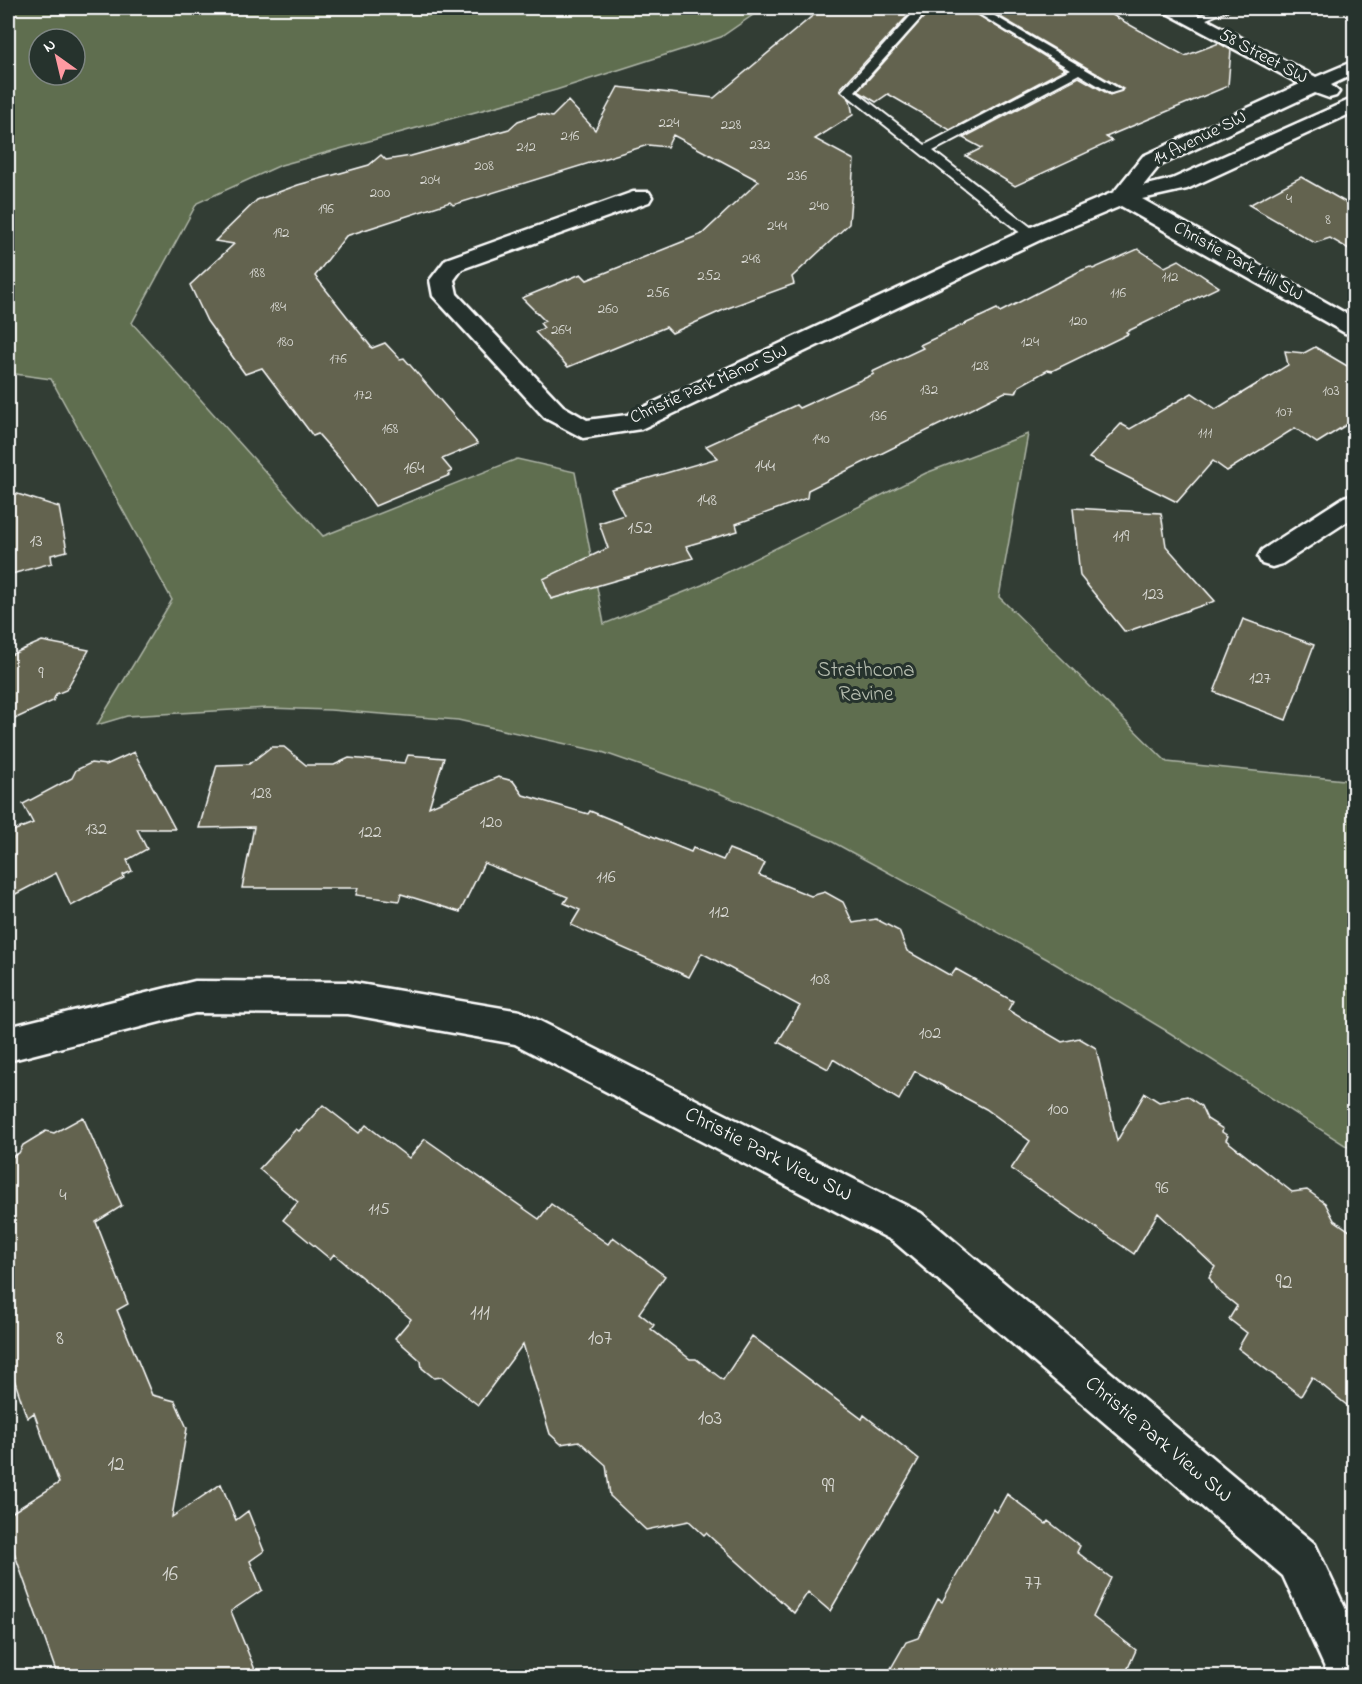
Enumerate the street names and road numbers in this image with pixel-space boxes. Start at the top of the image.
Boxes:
street label: 58 Street SW [1214,23,1312,91]
street label: 14 Avenue SW [1149,105,1251,173]
street label: Christie Park Hill SW [1168,215,1308,309]
street label: Christie Park Manor SW [626,339,792,431]
street label: Christie Park View SW [679,1100,857,1210]
street label: Christie Park View SW [1078,1369,1238,1511]

